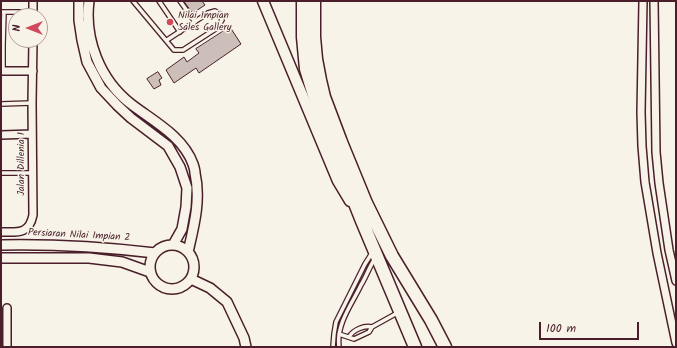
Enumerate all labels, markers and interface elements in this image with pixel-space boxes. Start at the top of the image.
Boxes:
north arrow [8,8,48,48]
place label: Nilai Impian Sales Gallery [178,10,231,34]
marker: Nilai Impian Sales Gallery [165,17,175,27]
text: N [8,25,26,31]
street label: Jalan Dillenia 1 [16,132,28,196]
street label: Persiaran Nilai Impian 2 [27,227,131,245]
scale bar [541,314,641,340]
text: 100 m [546,319,576,338]

